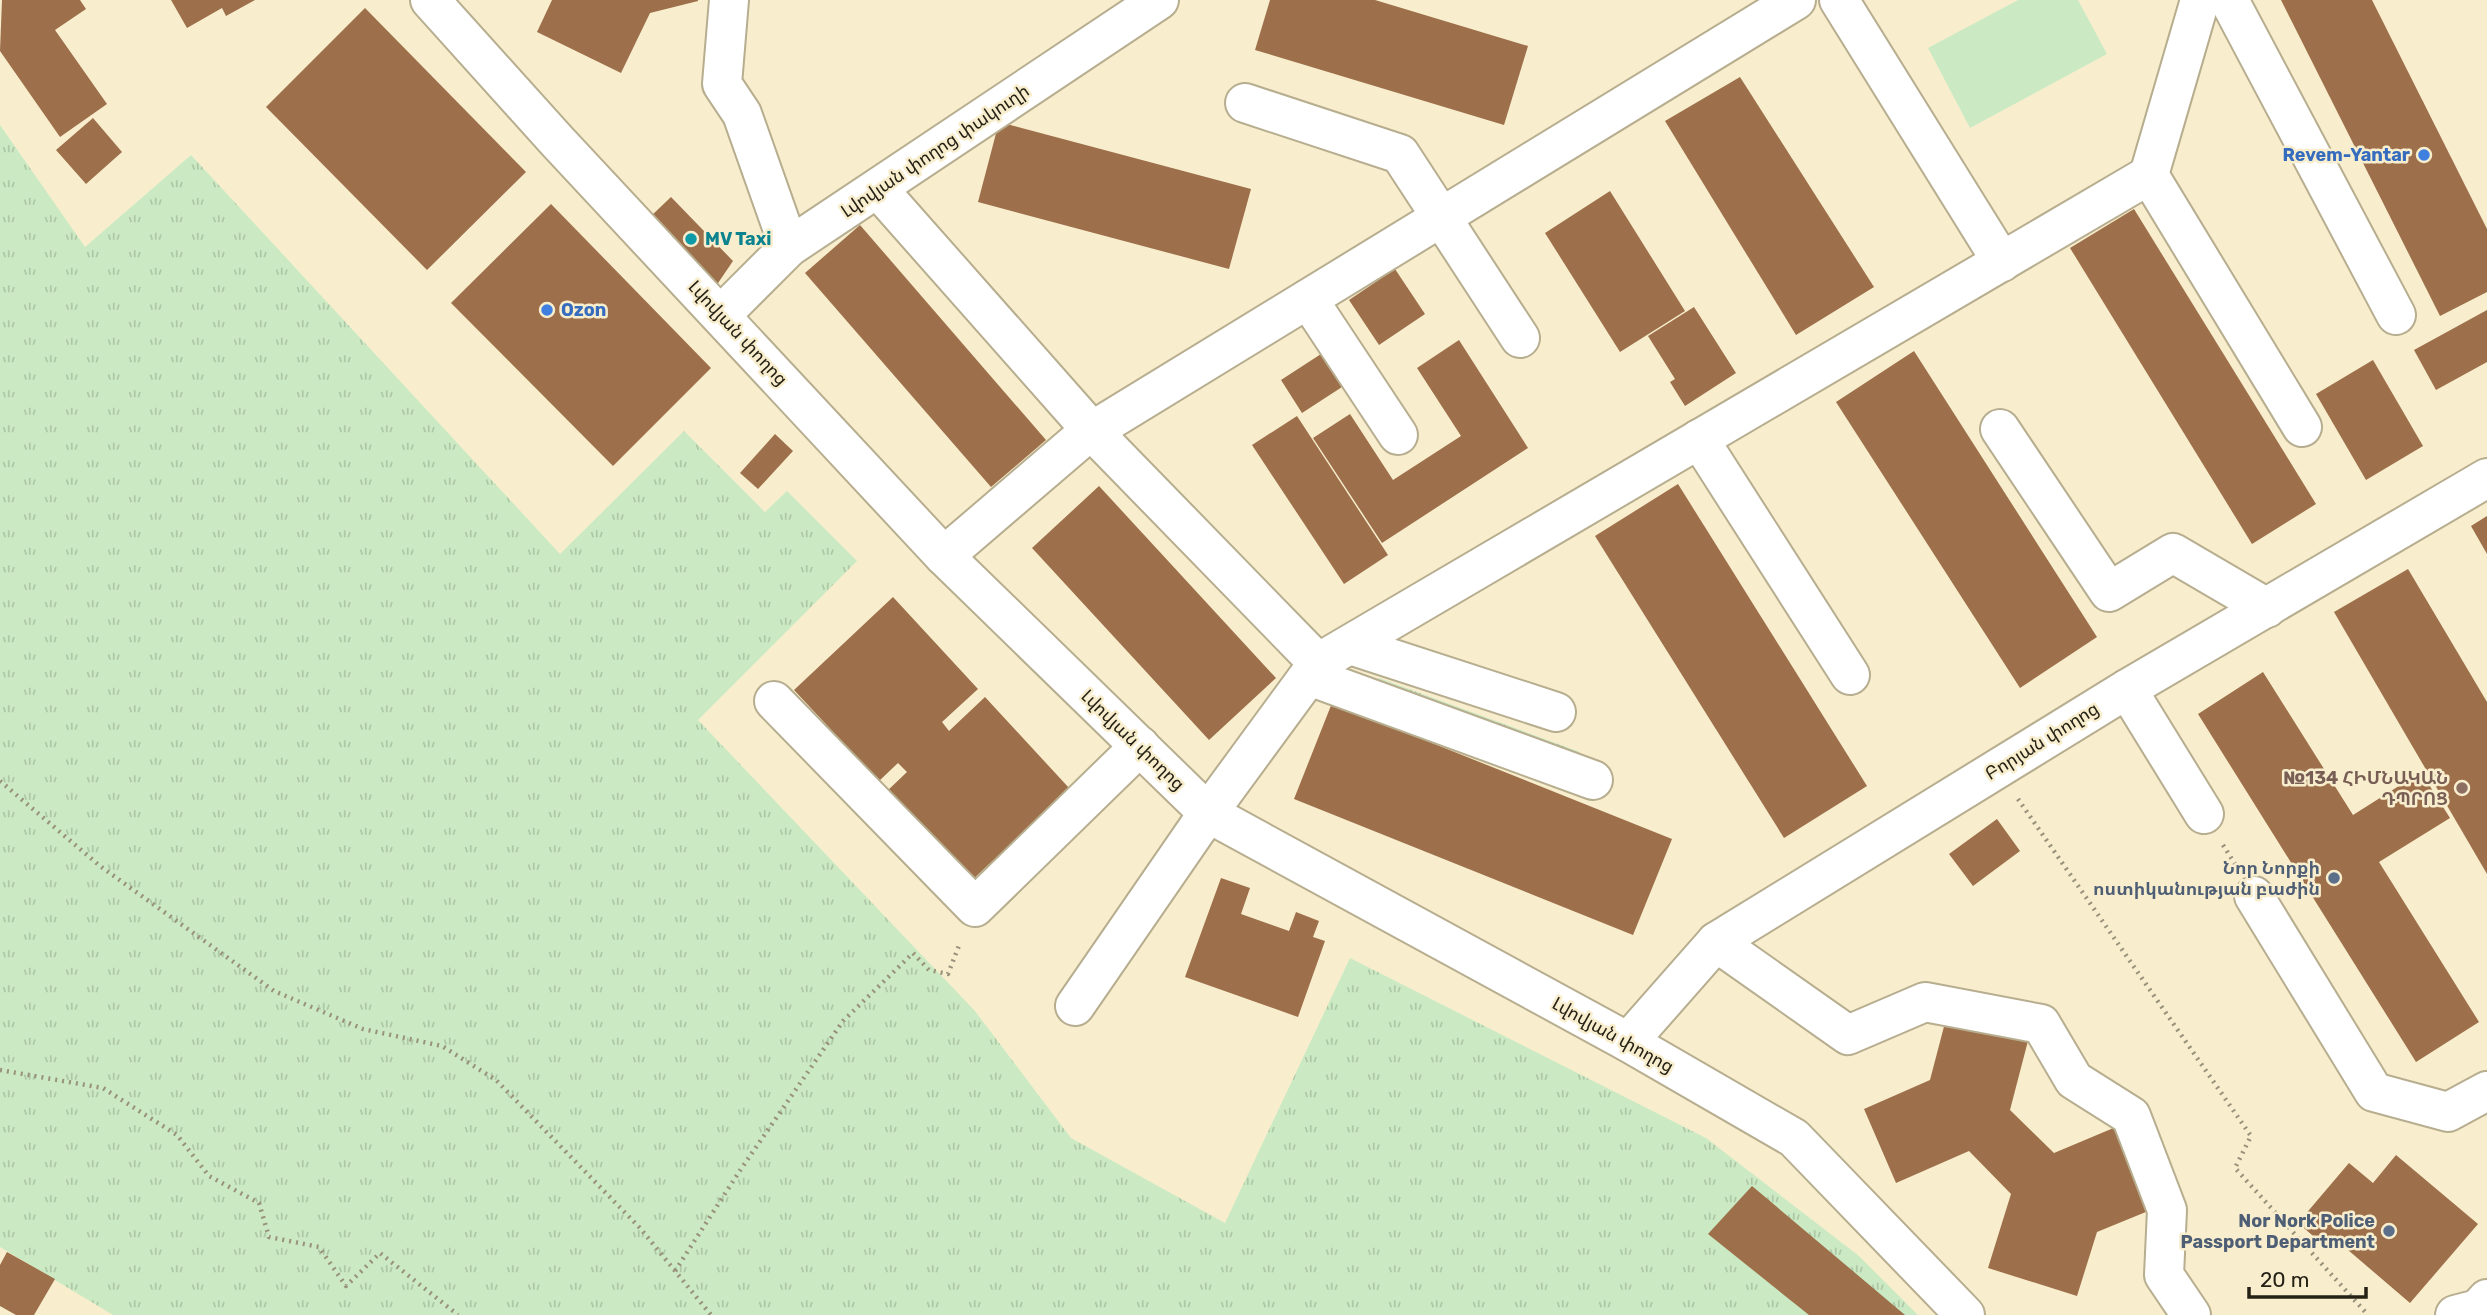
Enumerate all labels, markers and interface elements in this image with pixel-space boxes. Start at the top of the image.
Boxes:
street label: Լվովյան փողոց փակուղի [837,80,1033,222]
place label: Revem-Yantar [2283,144,2410,166]
marker: Revem-Yantar [2416,147,2432,163]
place label: MV Taxi [705,228,771,250]
marker: MV Taxi [683,231,699,247]
street label: Լվովյան փողոց [684,276,792,390]
place label: Ozon [561,299,606,321]
marker: Ozon [539,302,555,318]
street label: Լվովյան փողոց [1077,685,1189,795]
street label: Բորյան փողոց [1981,697,2103,785]
place label: №134 ՀԻՄՆԱԿԱՆ ԴՊՐՈՑ [2283,767,2448,810]
marker: №134 ՀԻՄՆԱԿԱՆ ԴՊՐՈՑ [2454,780,2470,796]
place label: Նոր Նորքի ոստիկանության բաժին [2093,857,2320,900]
marker: Նոր Նորքի ոստիկանության բաժին [2326,870,2342,886]
street label: Լվովյան փողոց [1548,992,1678,1078]
place label: Nor Nork Police Passport Department [2181,1210,2375,1253]
marker: Nor Nork Police Passport Department [2381,1223,2397,1239]
scale bar [2249,1256,2366,1300]
text: 20 m [2260,1267,2309,1292]

